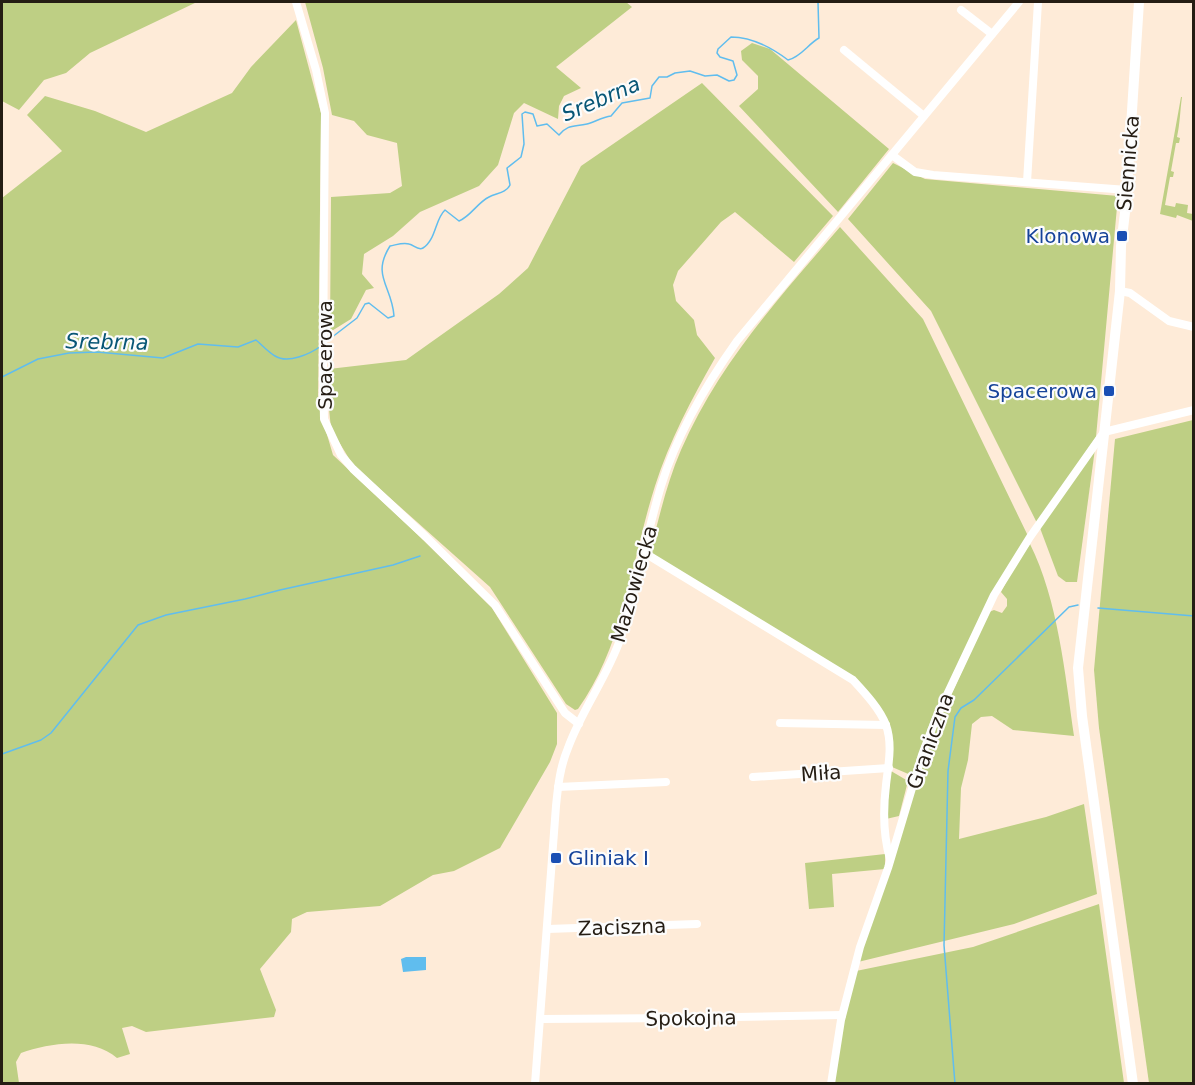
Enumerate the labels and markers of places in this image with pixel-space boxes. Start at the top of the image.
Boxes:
place label: Klonowa [1026,224,1110,248]
marker: Klonowa [1115,229,1129,243]
place label: Spacerowa [987,379,1097,403]
marker: Spacerowa [1102,384,1116,398]
place label: Gliniak I [568,846,649,870]
marker: Gliniak I [549,851,563,865]

